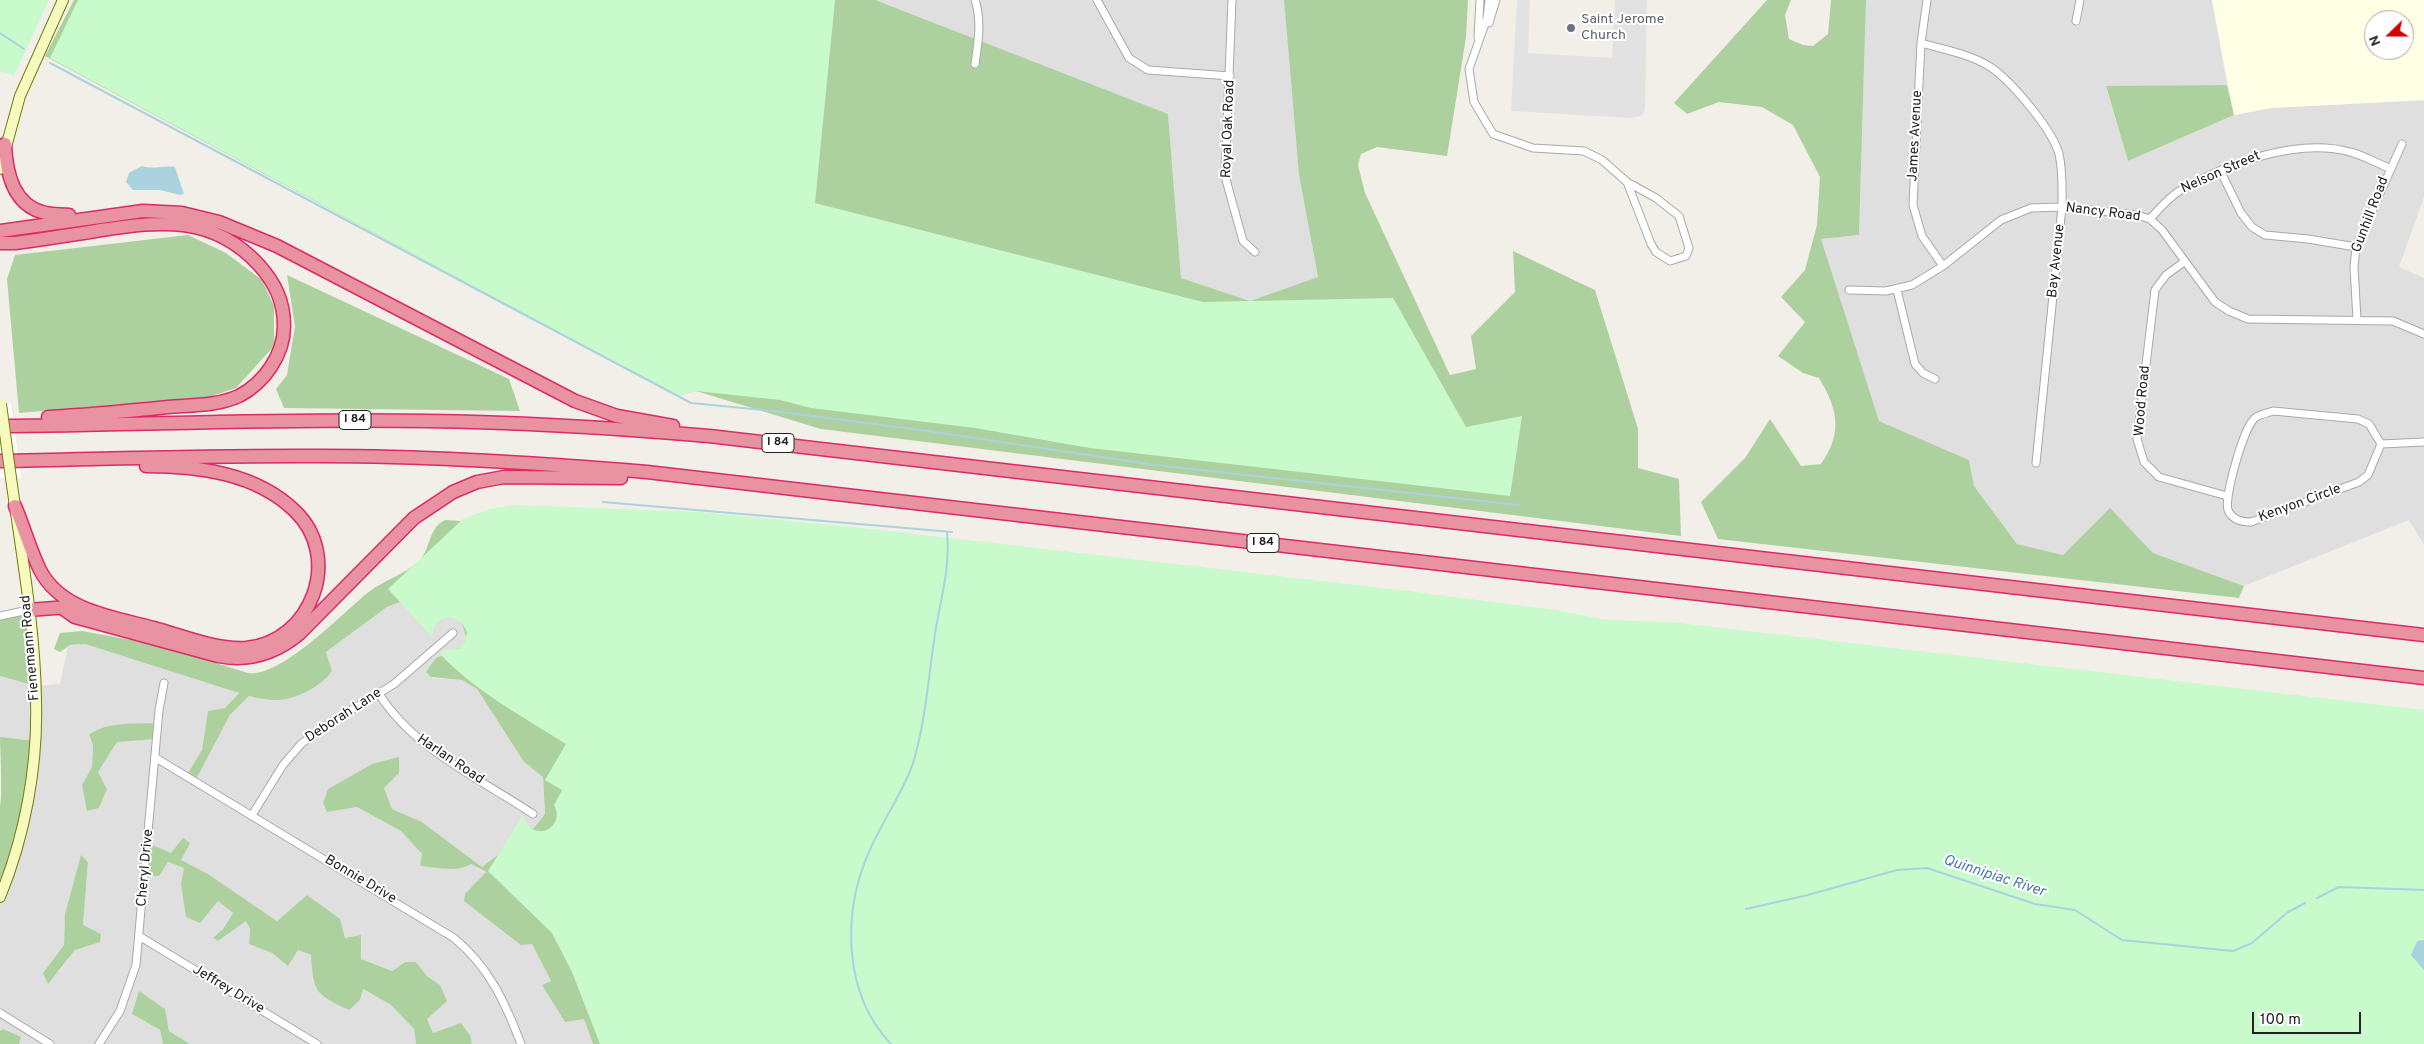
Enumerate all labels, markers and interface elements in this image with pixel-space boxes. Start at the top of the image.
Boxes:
north arrow [2364,10,2414,60]
place label: Saint Jerome Church [1581,12,1664,44]
marker: Saint Jerome Church [1565,22,1577,34]
text: N [2366,33,2385,48]
street label: Royal Oak Road [1219,79,1239,179]
street label: James Avenue [1905,90,1927,182]
street label: Nelson Street [2179,148,2263,198]
street label: Gunhill Road [2349,175,2393,255]
street label: Nancy Road [2065,200,2141,226]
street label: Bay Avenue [2045,223,2069,299]
street label: Wood Road [2132,365,2154,437]
road number: I 84 [339,410,371,430]
road number: I 84 [762,433,794,452]
street label: Kenyon Circle [2256,481,2344,527]
road number: I 84 [1247,534,1279,552]
street label: Fienemann Road [18,594,44,702]
street label: Deborah Lane [303,685,385,747]
street label: Harlan Road [413,731,487,789]
street label: Cheryl Drive [134,828,158,908]
street label: Bonnie Drive [321,852,399,908]
water label: Quinnipiac River [1941,852,2047,902]
street label: Jeffrey Drive [189,962,267,1018]
scale bar [2254,1002,2363,1034]
text: 100 m [2260,1011,2301,1030]

